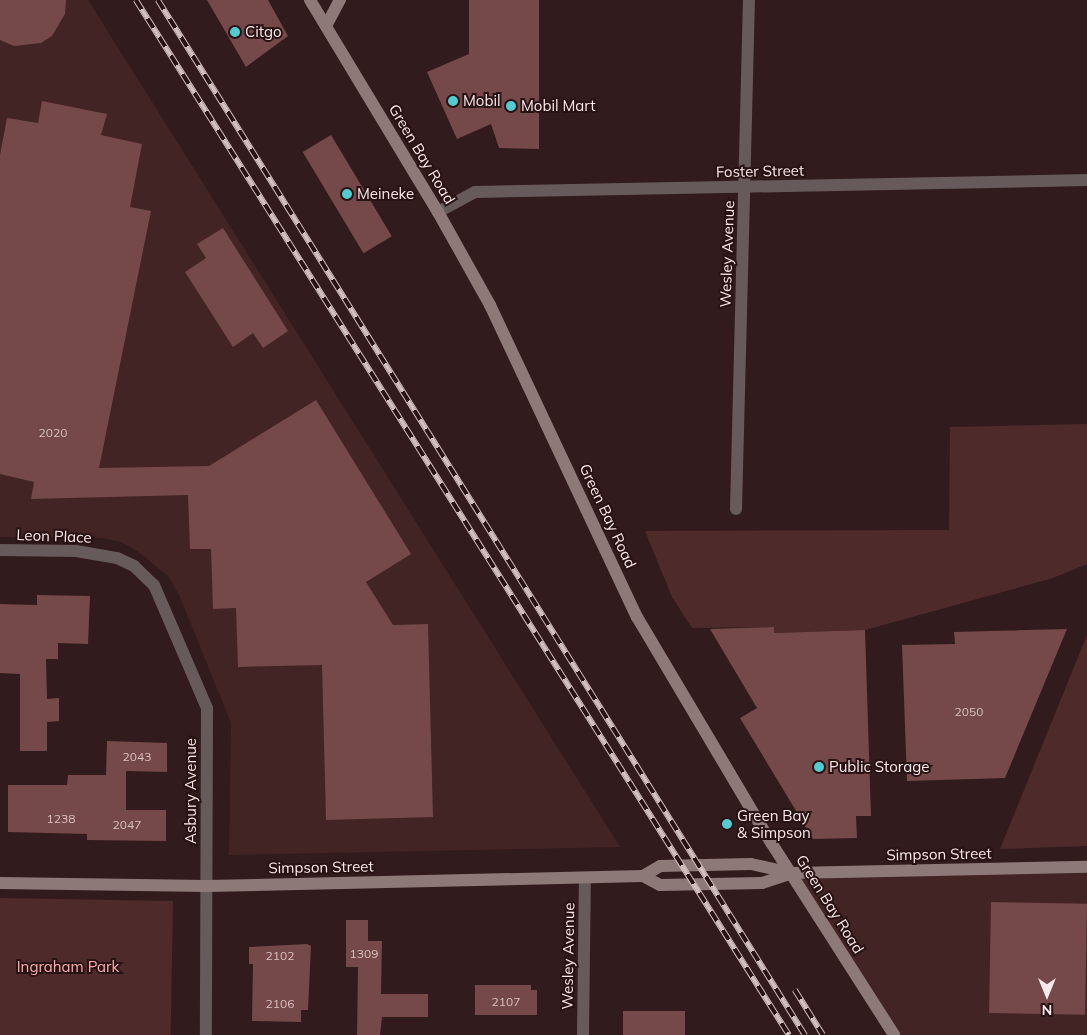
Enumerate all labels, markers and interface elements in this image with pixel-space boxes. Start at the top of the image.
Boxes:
place label: Citgo [245,23,282,41]
marker: Citgo [229,26,241,38]
place label: Mobil [463,92,501,110]
marker: Mobil [447,95,459,107]
place label: Mobil Mart [521,97,595,115]
marker: Mobil Mart [505,100,517,112]
street label: Green Bay Road [385,101,459,207]
street label: Foster Street [716,161,804,181]
place label: Meineke [357,185,414,203]
marker: Meineke [341,188,353,200]
street label: Wesley Avenue [716,200,738,308]
house number: 2020 [39,426,67,440]
street label: Green Bay Road [576,461,640,571]
street label: Leon Place [16,526,92,546]
house number: 2050 [955,705,983,719]
street label: Asbury Avenue [182,738,200,844]
house number: 2043 [123,750,151,764]
place label: Public Storage [829,758,929,776]
marker: Public Storage [813,761,825,773]
place label: Green Bay & Simpson [737,806,811,841]
house number: 1238 [47,812,75,826]
house number: 2047 [113,818,141,832]
marker: Green Bay & Simpson [721,818,733,830]
street label: Simpson Street [886,844,992,864]
street label: Green Bay Road [792,851,868,957]
street label: Simpson Street [268,857,374,877]
street label: Wesley Avenue [558,902,578,1010]
house number: 1309 [350,947,378,961]
house number: 2102 [266,949,294,963]
park label: Ingraham Park [17,958,119,976]
north arrow [1022,970,1072,1020]
house number: 2107 [492,995,520,1009]
house number: 2106 [266,997,294,1011]
text: N [1042,1001,1052,1019]

